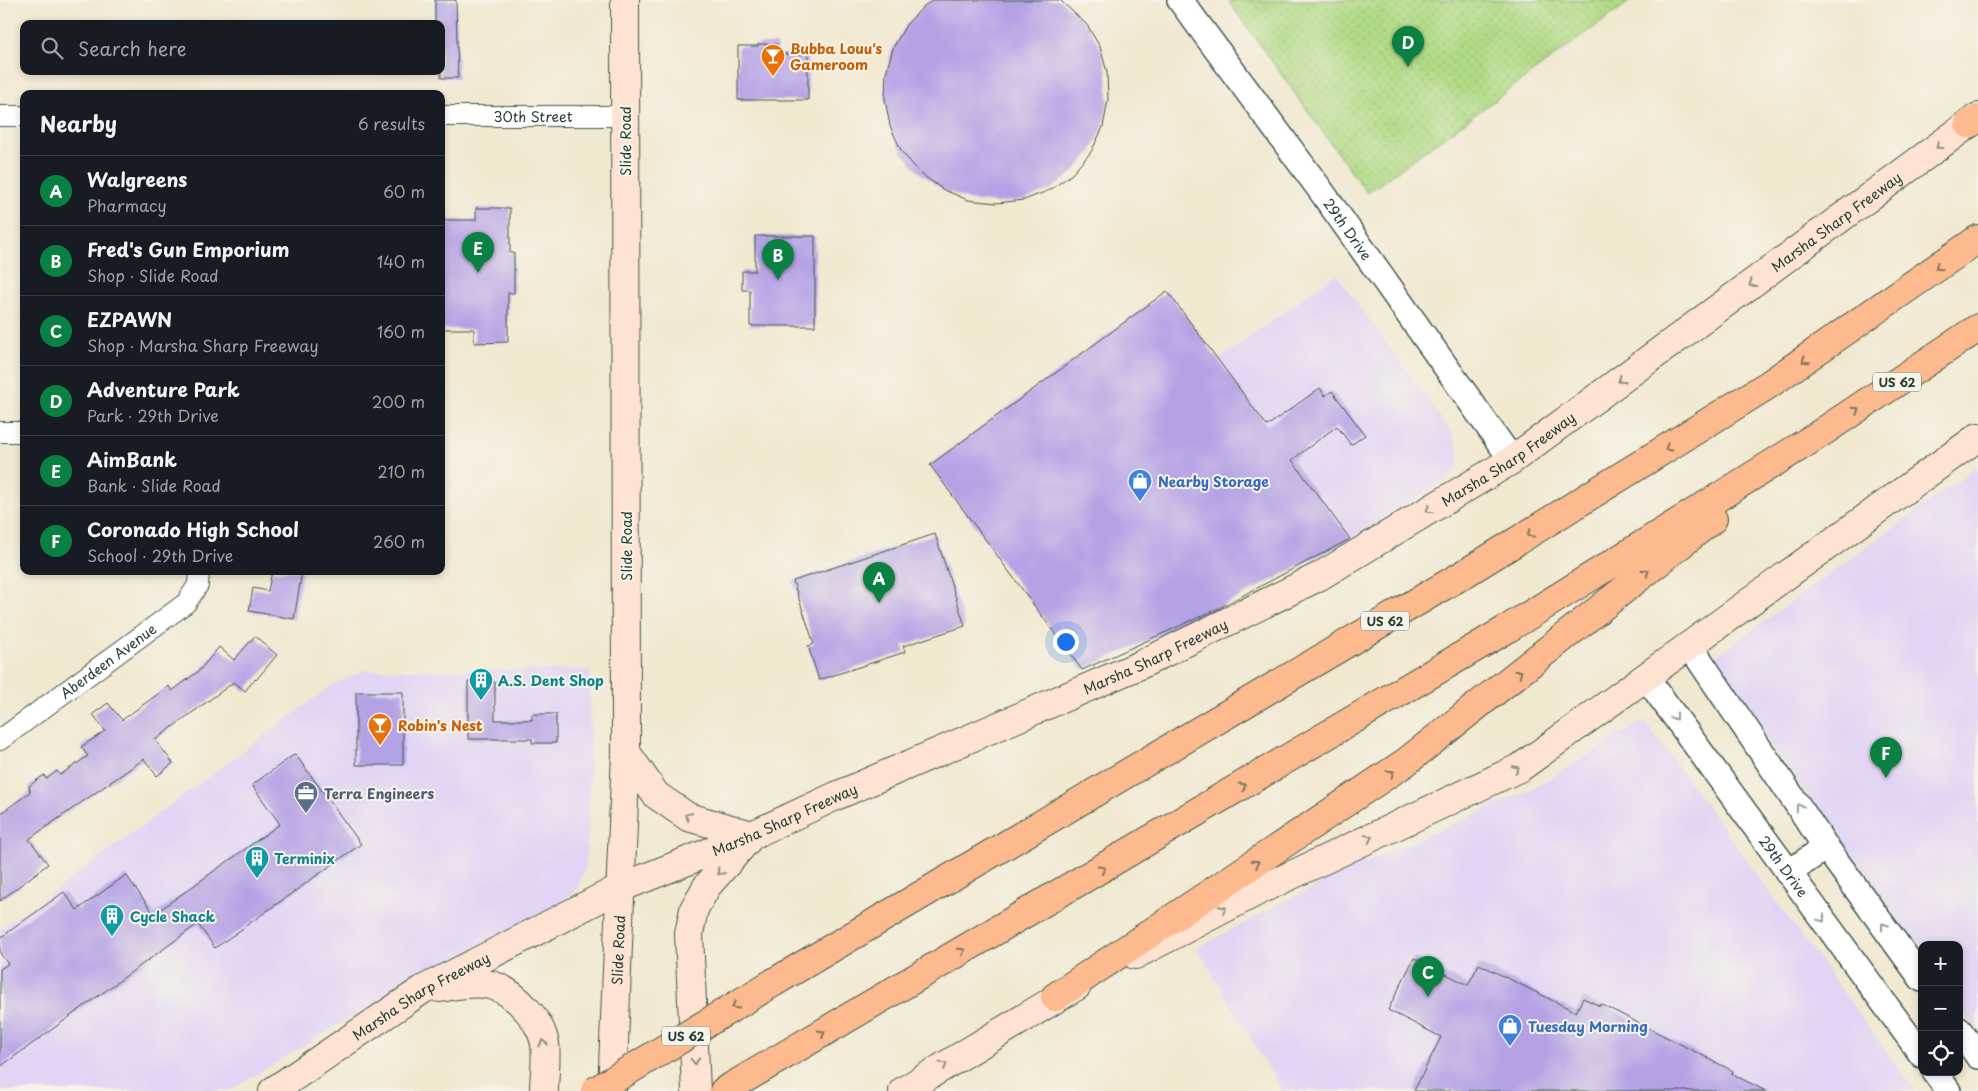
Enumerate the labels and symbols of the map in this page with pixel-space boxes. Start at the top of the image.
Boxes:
pin: D [1392,26,1424,67]
place label: Bubba Louu's Gameroom [790,38,883,75]
bar icon: Bubba Louu's Gameroom [760,43,786,77]
street label: 30th Street [494,106,573,127]
street label: Slide Road [615,106,636,176]
one-way arrow [1935,140,1945,149]
street label: Marsha Sharp Freeway [1766,166,1905,277]
street label: 29th Drive [1319,194,1377,264]
pin: E [462,232,494,273]
pin: B [762,239,794,280]
one-way arrow [1934,261,1944,270]
one-way arrow [1748,278,1758,287]
one-way arrow [1801,354,1810,363]
road number: US 62 [1873,372,1921,392]
one-way arrow [1617,374,1627,383]
street label: Marsha Sharp Freeway [1437,407,1579,511]
one-way arrow [1850,407,1860,416]
one-way arrow [1664,441,1673,451]
shop icon: Nearby Storage [1127,468,1153,502]
place label: Nearby Storage [1158,471,1269,492]
one-way arrow [1425,504,1434,514]
street label: Slide Road [616,511,637,581]
one-way arrow [1526,527,1535,537]
pin: A [863,562,895,603]
one-way arrow [1640,569,1649,577]
road number: US 62 [1361,612,1409,630]
street label: Marsha Sharp Freeway [1080,613,1231,699]
street label: Aberdeen Avenue [55,618,161,703]
your location [1053,629,1079,655]
building icon: A.S. Dent Shop [468,667,494,701]
place label: A.S. Dent Shop [498,670,604,691]
one-way arrow [1513,670,1522,678]
one-way arrow [1669,711,1678,720]
bar icon: Robin's Nest [367,712,393,746]
place label: Robin's Nest [398,715,483,736]
pin: F [1870,737,1902,778]
one-way arrow [1511,765,1520,775]
one-way arrow [1385,770,1394,779]
street label: Marsha Sharp Freeway [709,778,860,861]
office icon: Terra Engineers [293,780,319,814]
place label: Terra Engineers [324,783,434,804]
one-way arrow [1237,783,1246,793]
one-way arrow [1796,803,1805,812]
one-way arrow [685,812,694,822]
street label: 29th Drive [1754,831,1814,901]
one-way arrow [1364,834,1373,845]
building icon: Terminix [244,845,270,879]
place label: Terminix [274,848,335,869]
one-way arrow [1250,860,1259,869]
one-way arrow [1097,865,1106,875]
one-way arrow [717,866,725,875]
building icon: Cycle Shack [99,903,125,937]
one-way arrow [1218,905,1227,915]
place label: Cycle Shack [130,906,216,927]
one-way arrow [1816,913,1824,922]
street label: Slide Road [606,915,630,986]
one-way arrow [1881,922,1890,932]
street label: Marsha Sharp Freeway [348,947,493,1045]
one-way arrow [957,947,966,957]
pin: C [1412,956,1444,997]
one-way arrow [731,999,740,1009]
shop icon: Tuesday Morning [1497,1013,1523,1047]
place label: Tuesday Morning [1528,1016,1648,1037]
road number: US 62 [662,1026,710,1046]
one-way arrow [817,1029,826,1039]
one-way arrow [538,1038,548,1047]
one-way arrow [690,1058,700,1065]
one-way arrow [939,1062,948,1072]

